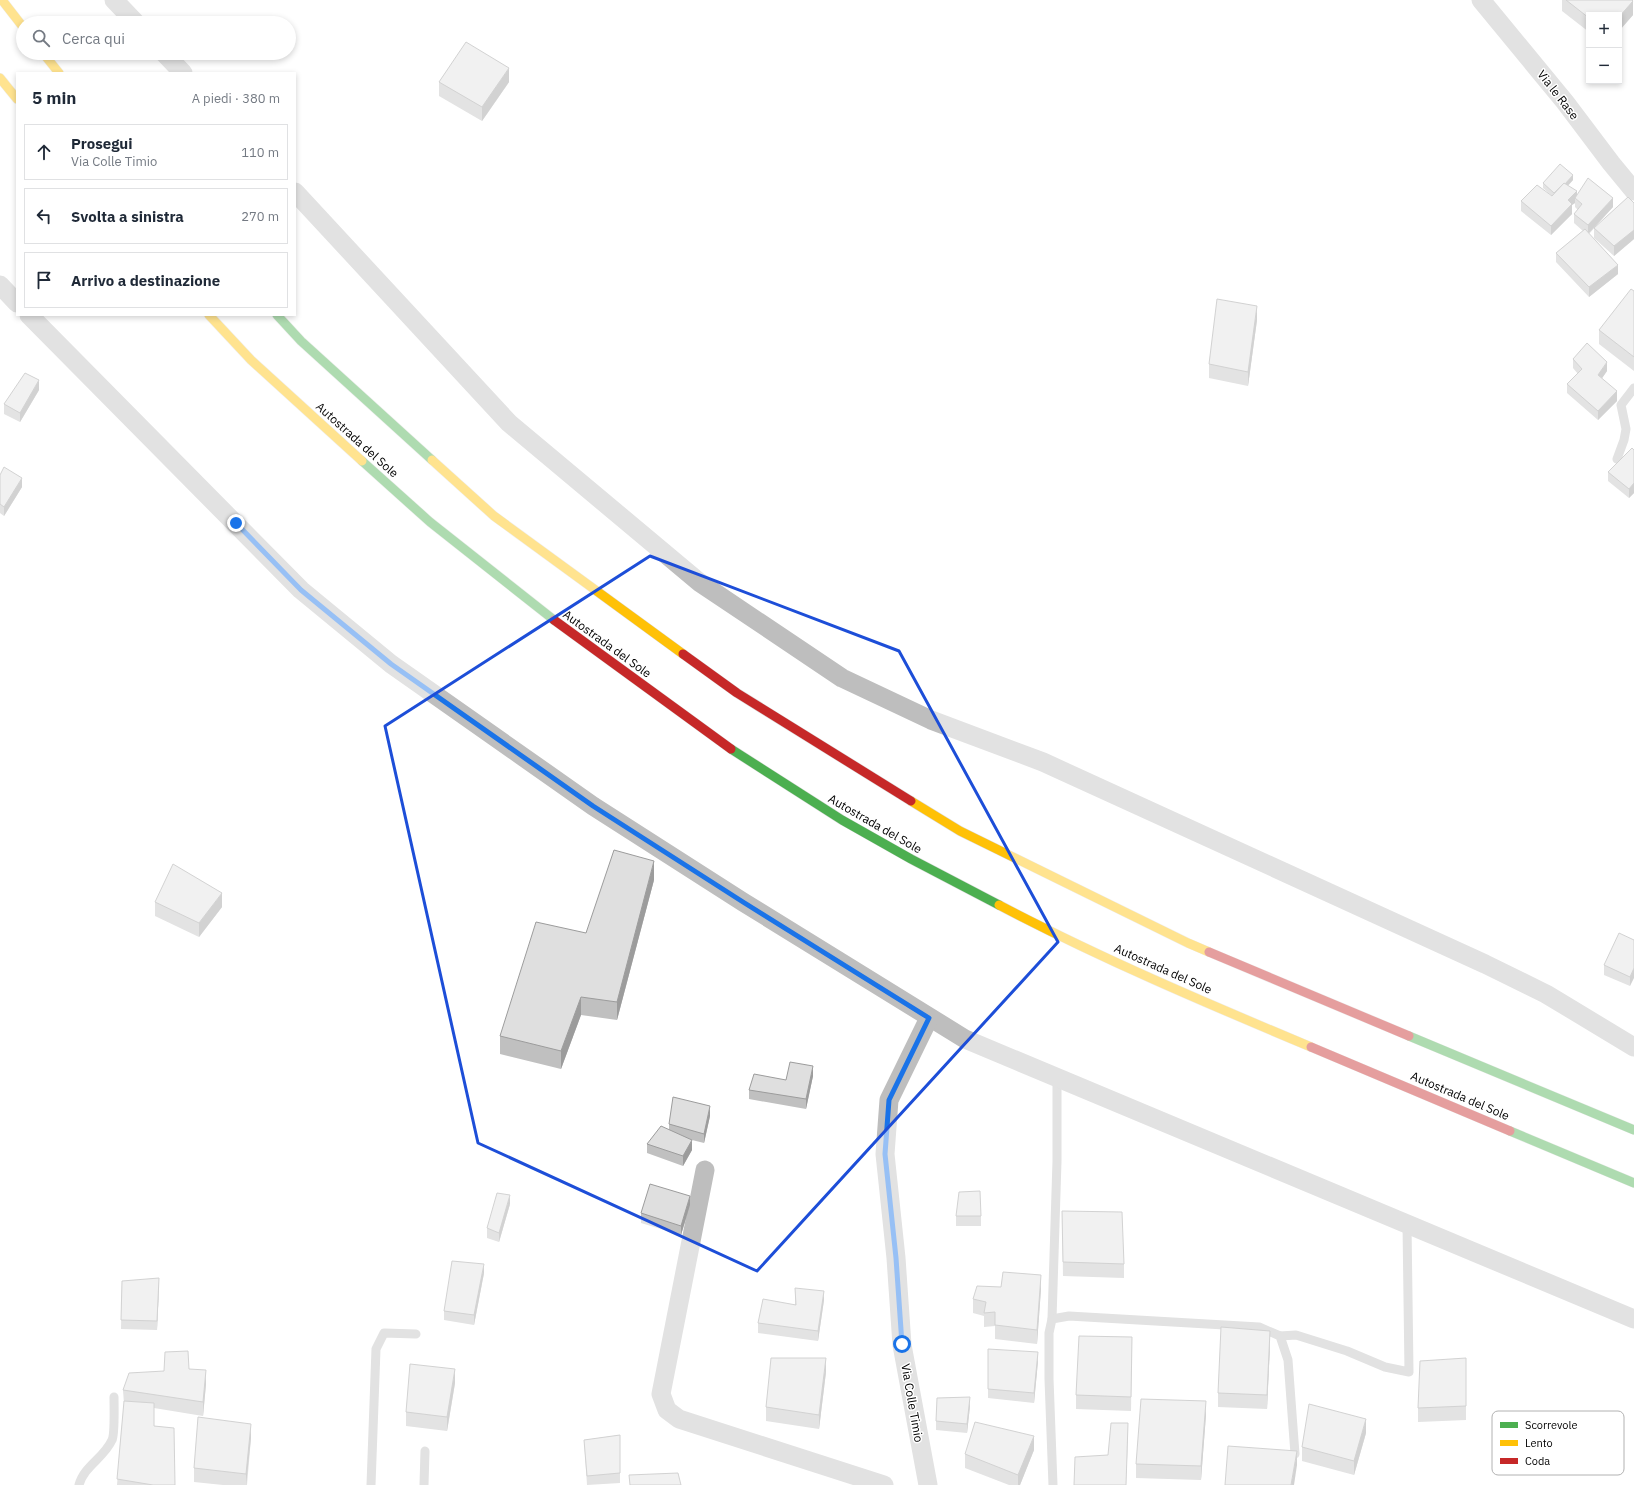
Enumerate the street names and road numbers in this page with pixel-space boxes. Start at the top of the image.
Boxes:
street label: Via le Rase [1534,67,1583,123]
street label: Autostrada del Sole [313,399,402,481]
street label: Autostrada del Sole [560,607,655,681]
street label: Autostrada del Sole [826,791,925,857]
street label: Autostrada del Sole [1112,940,1215,997]
street label: Autostrada del Sole [1409,1068,1512,1123]
street label: Via Colle Timio [898,1362,927,1444]

